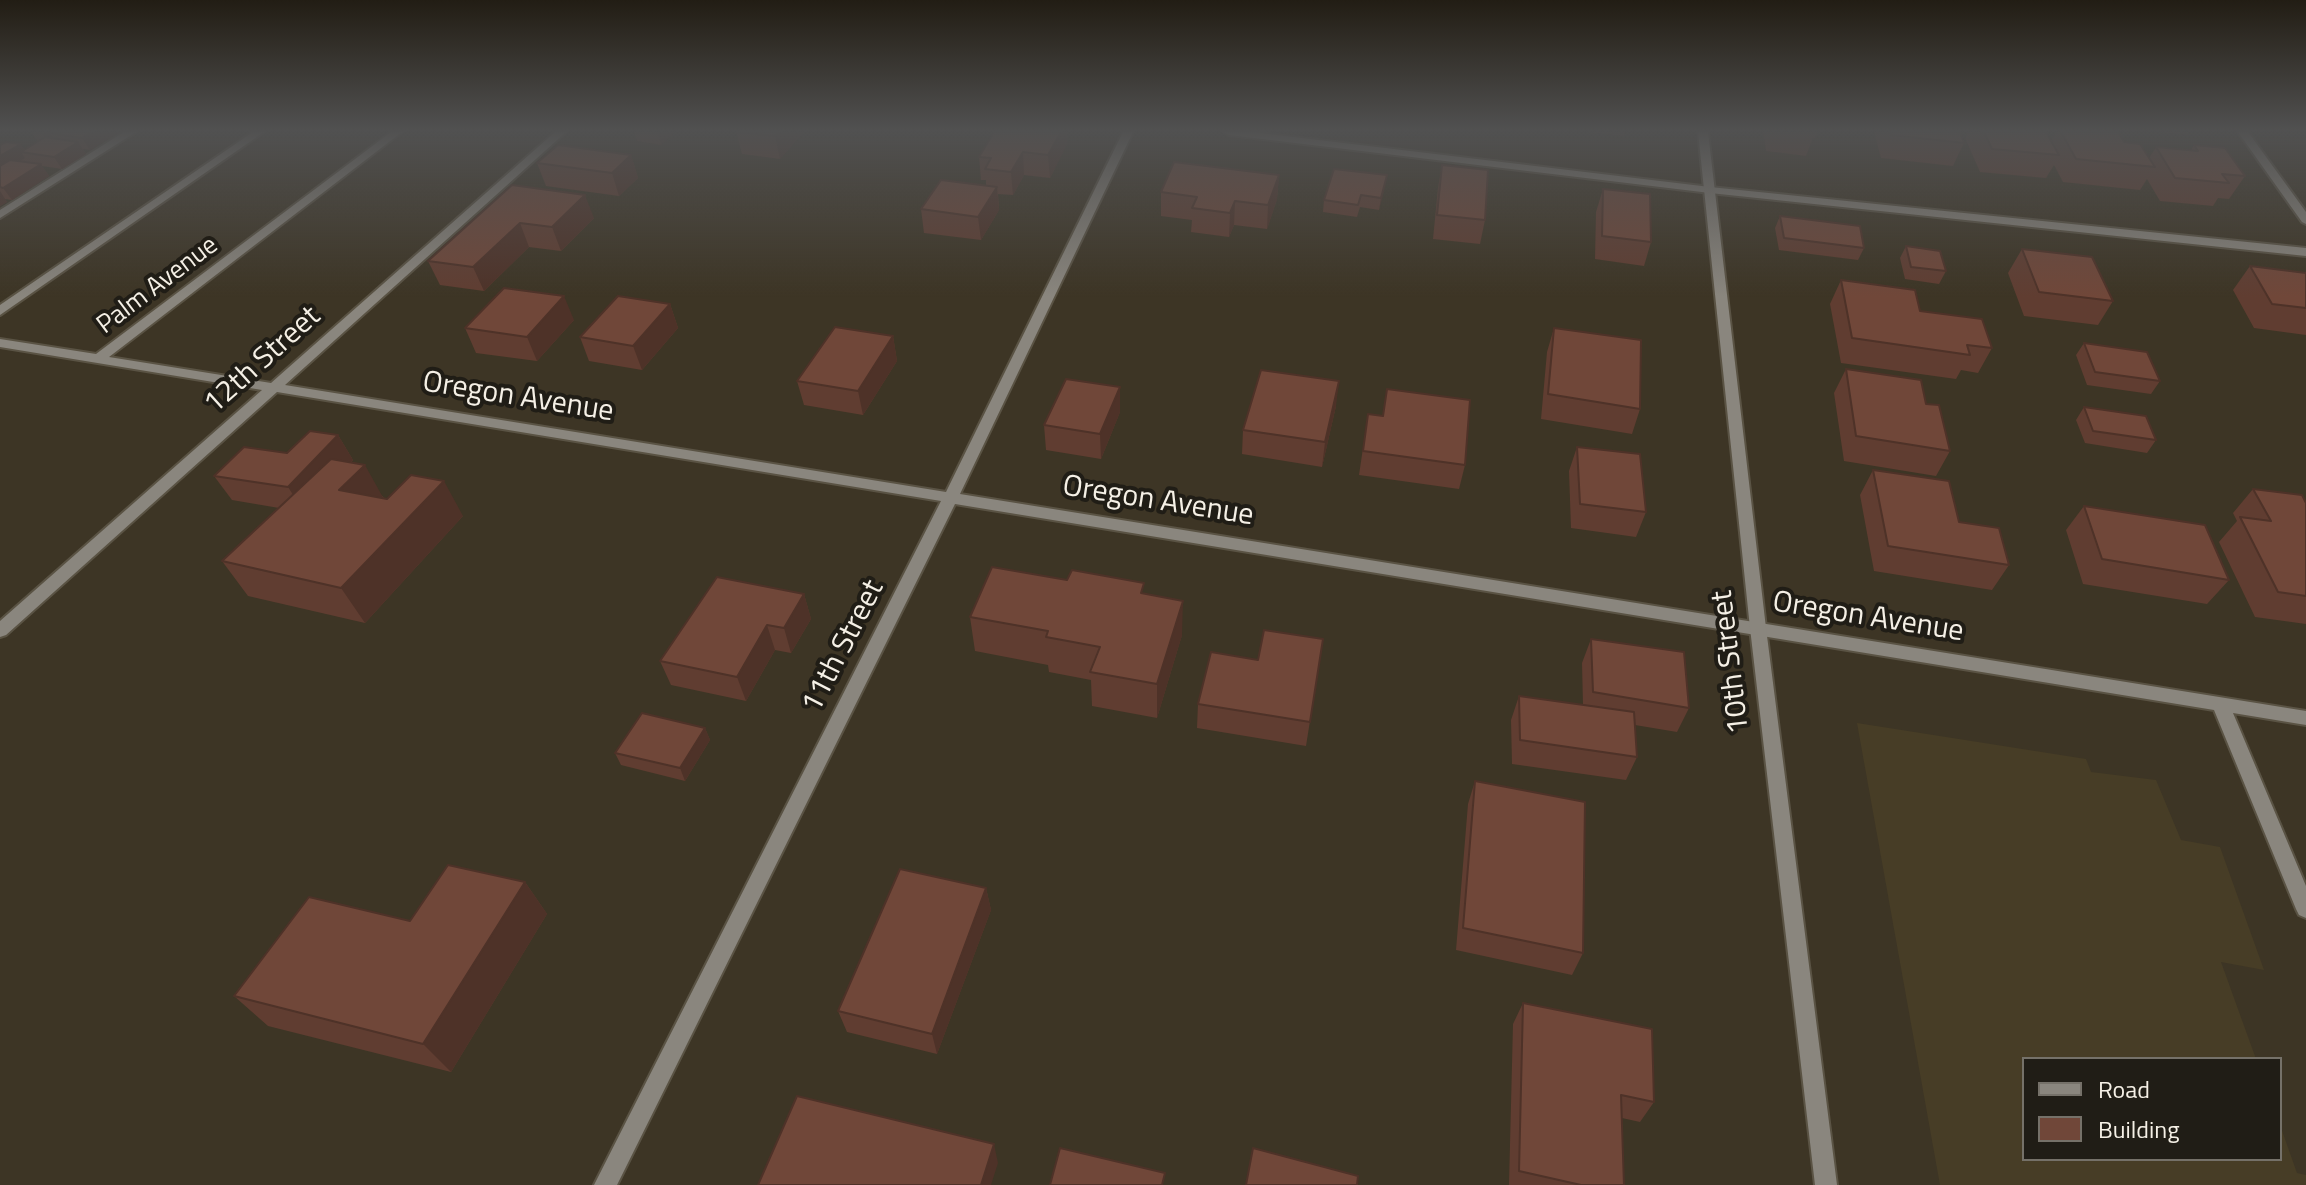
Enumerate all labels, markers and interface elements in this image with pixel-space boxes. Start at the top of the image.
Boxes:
street label: Palm Avenue [91,230,225,342]
street label: 12th Street [197,299,329,423]
street label: Oregon Avenue [420,365,616,431]
street label: Oregon Avenue [1060,469,1256,535]
street label: 11th Street [795,575,893,719]
street label: Oregon Avenue [1770,585,1966,651]
street label: 10th Street [1705,588,1759,736]
legend [2022,1057,2282,1161]
text: Road [2098,1071,2150,1107]
text: Building [2098,1111,2180,1147]

